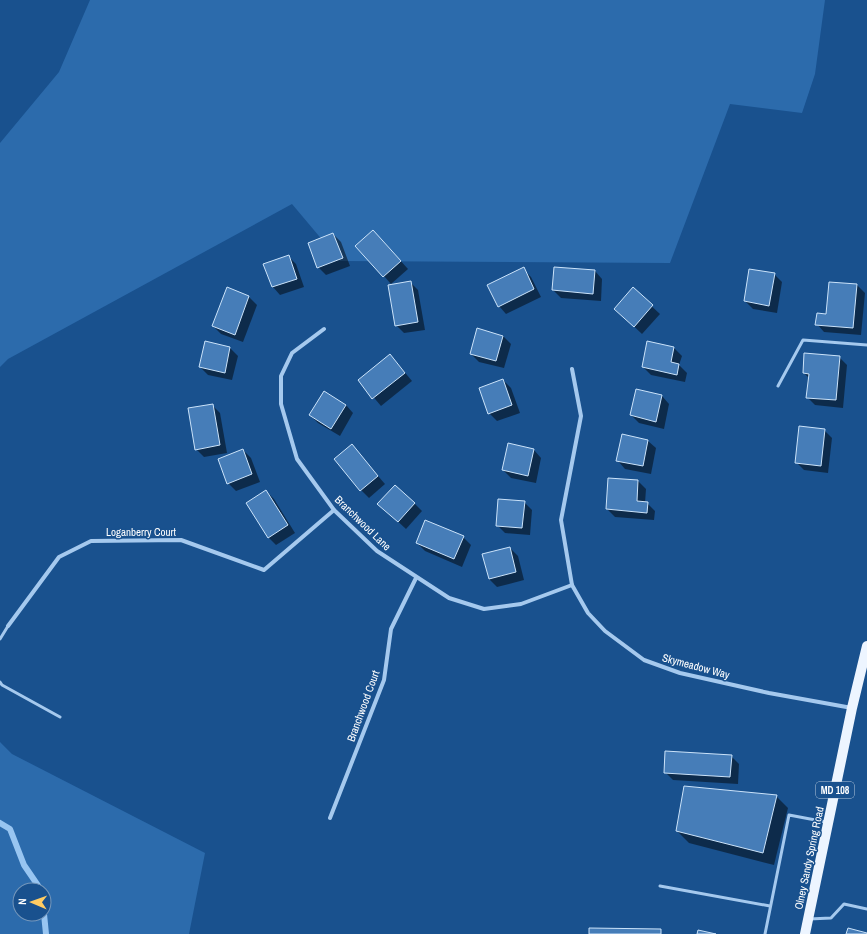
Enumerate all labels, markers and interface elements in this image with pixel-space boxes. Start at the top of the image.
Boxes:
street label: Branchwood Lane [332,493,394,553]
street label: Loganberry Court [106,525,177,539]
street label: Skymeadow Way [661,650,732,682]
street label: Branchwood Court [344,668,383,743]
road number: MD 108 [816,782,854,798]
street label: Olney Sandy Spring Road [791,805,827,911]
north arrow [12,882,52,922]
text: N [15,898,29,905]

